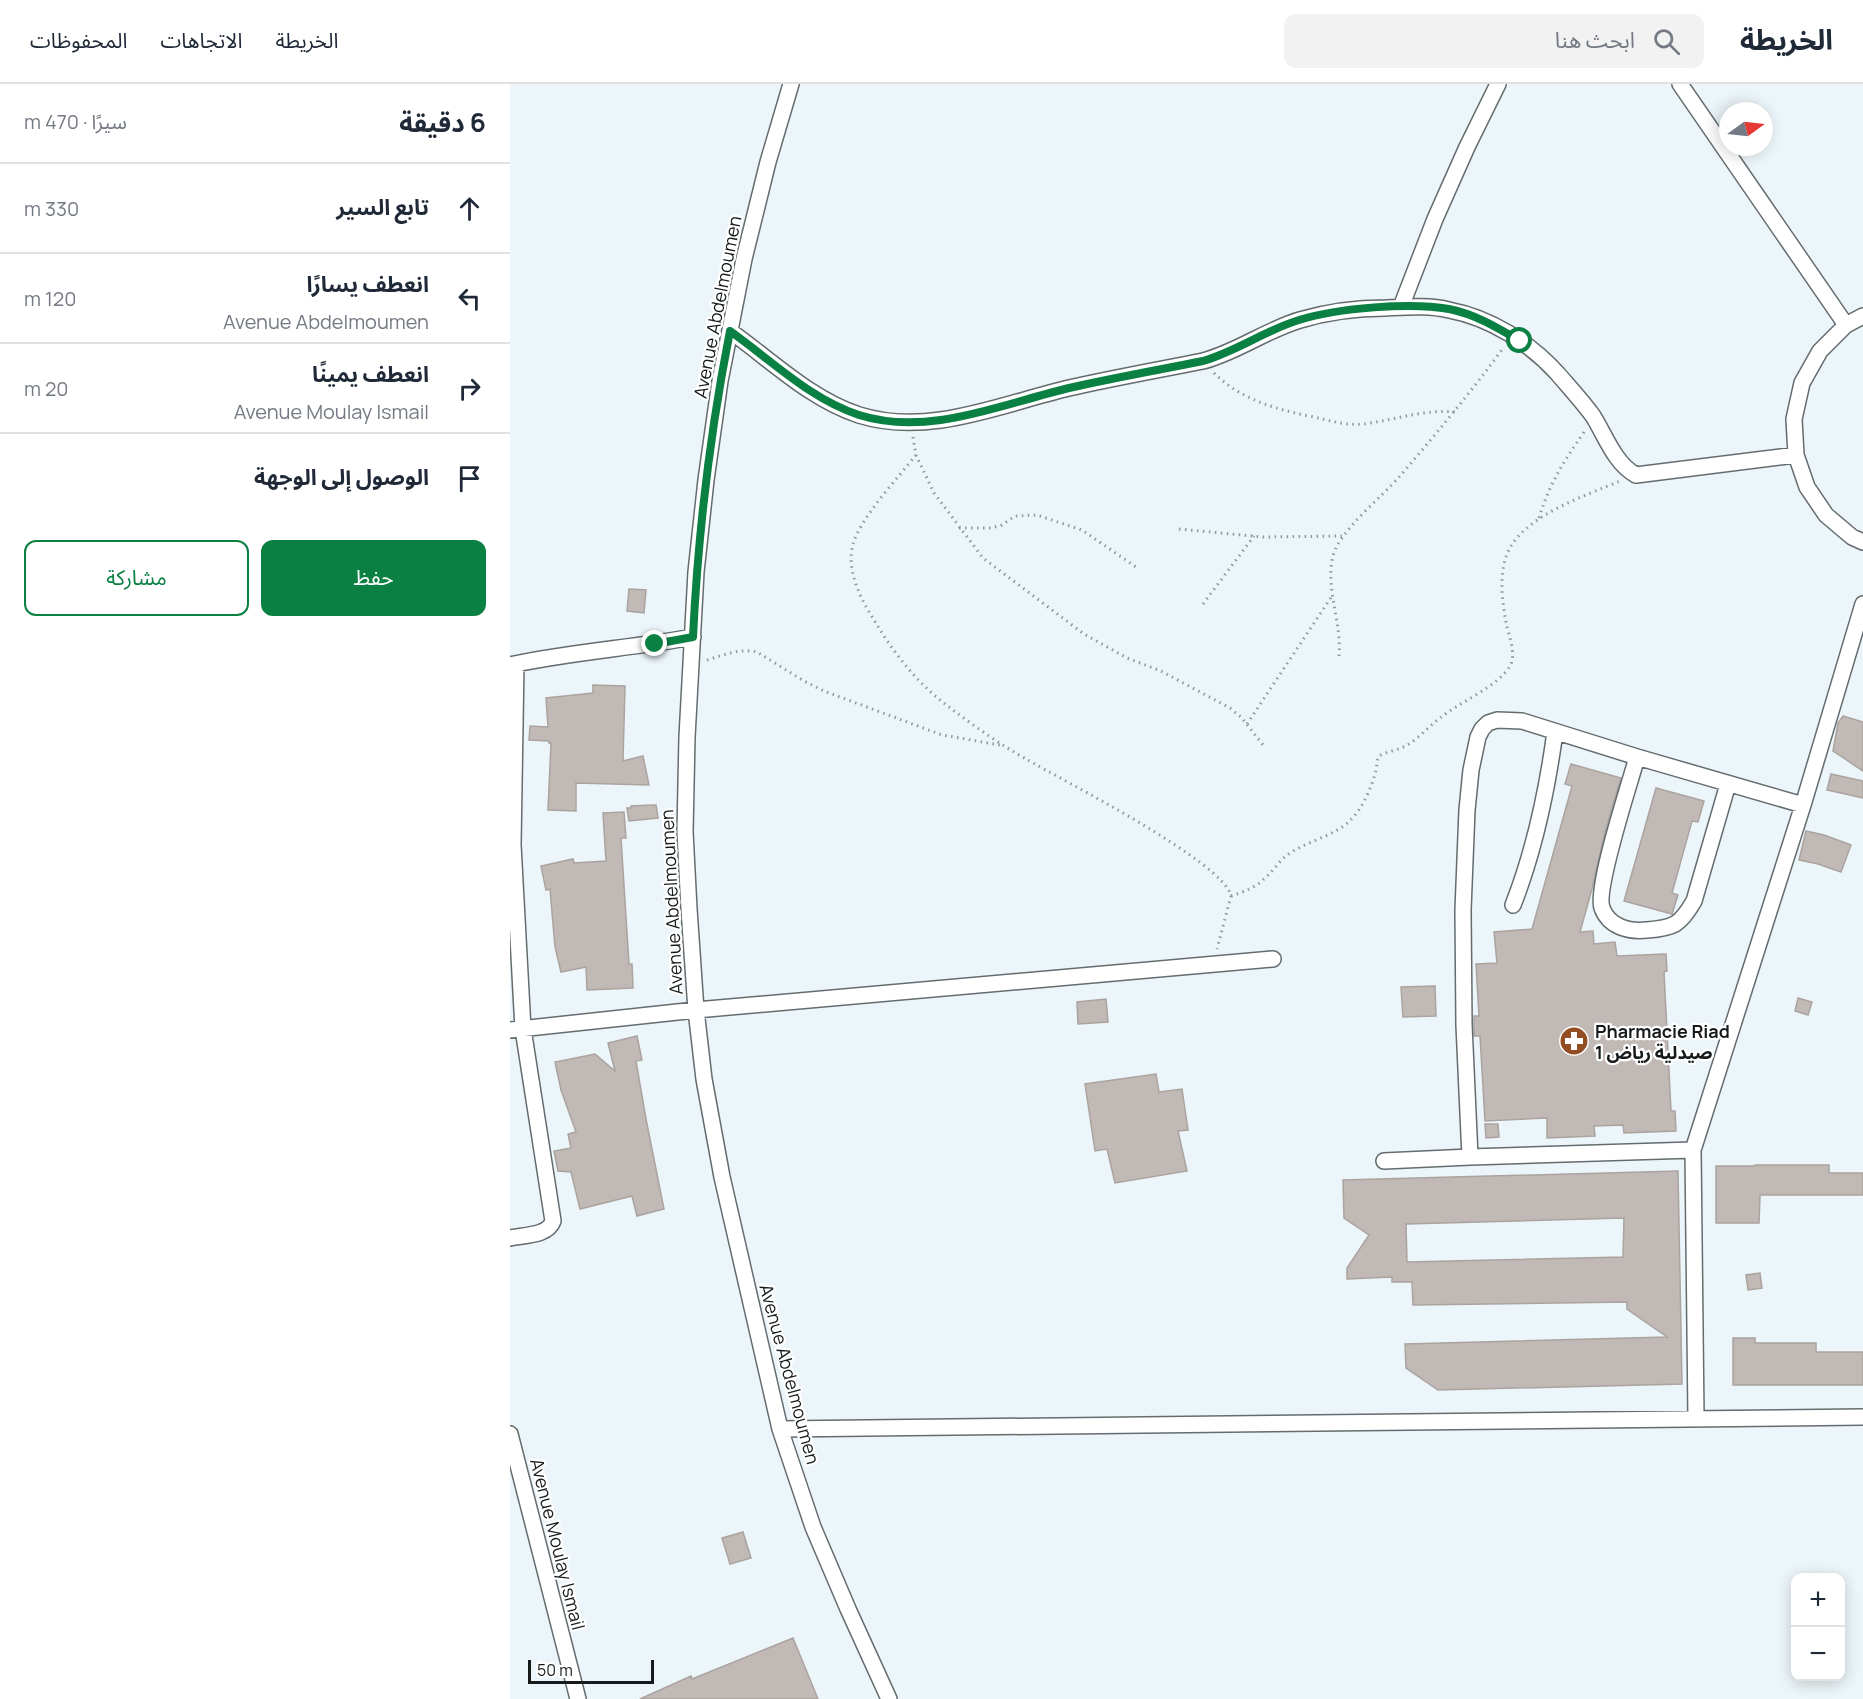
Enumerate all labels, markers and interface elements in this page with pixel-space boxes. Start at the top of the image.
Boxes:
search box [1284,14,1704,68]
text: الخريطة [1740,20,1833,58]
text: ابحث هنا [1555,25,1635,55]
icon: search [1650,25,1683,58]
text: المحفوظات [30,26,127,54]
text: الاتجاهات [160,26,242,54]
text: الخريطة [275,26,338,54]
north arrow [1719,102,1773,156]
text: 6 دقيقة [399,104,486,140]
text: سيرًا · 470 m [24,108,127,135]
text: تابع السير [336,192,429,222]
icon: ahead [453,192,486,225]
text: 330 m [24,195,79,222]
street label: Avenue Abdelmoumen [688,214,746,400]
text: انعطف يسارًا [306,269,429,299]
icon: left [453,282,486,315]
text: 120 m [24,285,76,312]
text: Avenue Abdelmoumen [223,308,429,335]
route start [1506,327,1532,353]
text: انعطف يمينًا [312,359,429,389]
icon: right [453,372,486,405]
text: 20 m [24,375,69,402]
text: Avenue Moulay Ismail [234,398,429,425]
text: الوصول إلى الوجهة [254,462,429,492]
icon: arrive [453,462,486,495]
button: مشاركة [24,540,249,616]
button: حفظ [261,540,486,616]
route end [641,630,667,656]
street label: Avenue Abdelmoumen [654,809,688,995]
place label: Pharmacie Riad 1 صيدلية رياض [1595,1019,1730,1064]
pharmacy icon: Pharmacie Riad 1 صيدلية رياض [1558,1025,1590,1057]
street label: Avenue Abdelmoumen [754,1281,826,1467]
street label: Avenue Moulay Ismail [525,1456,591,1632]
map controls [1791,1573,1845,1681]
button: + [1791,1573,1845,1627]
button: − [1791,1627,1845,1681]
scale bar [528,1657,654,1684]
text: 50 m [537,1659,573,1681]

